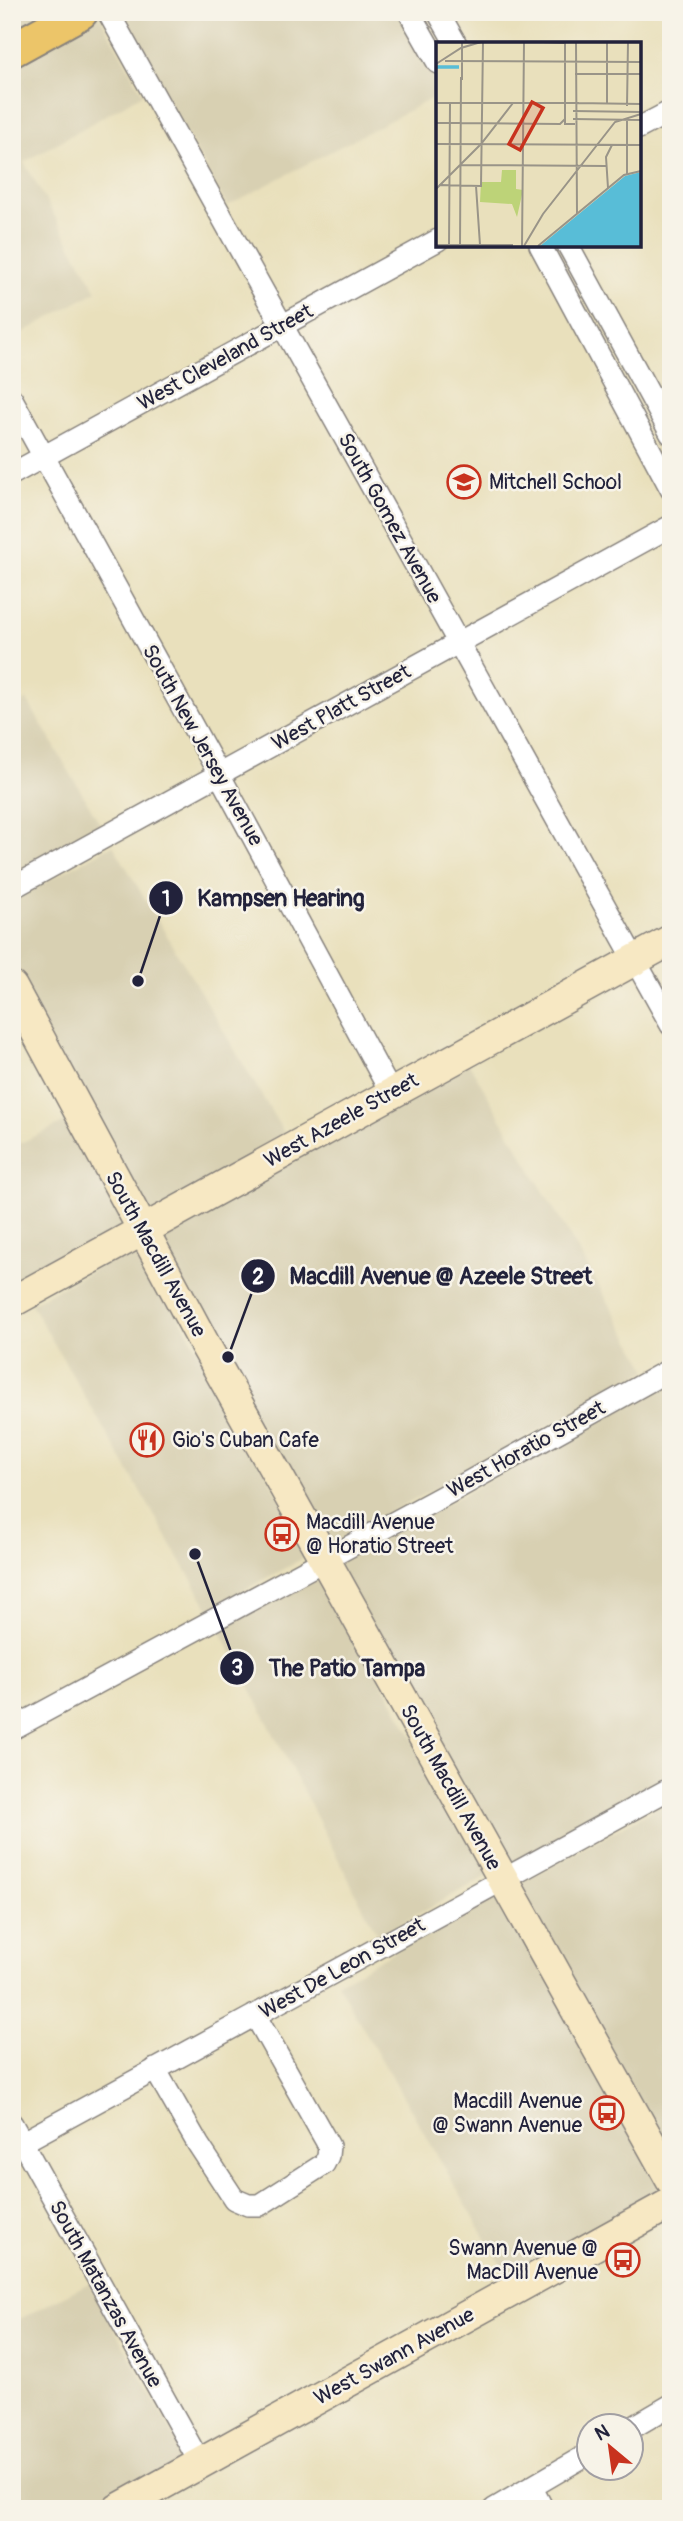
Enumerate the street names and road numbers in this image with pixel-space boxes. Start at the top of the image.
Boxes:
street label: West Cleveland Street [133,298,318,417]
street label: South Gomez Avenue [332,428,448,609]
street label: South New Jersey Avenue [136,640,269,851]
street label: West Platt Street [267,658,416,757]
street label: West Azeele Street [259,1067,424,1174]
street label: South Macdill Avenue [99,1167,213,1343]
street label: West Horatio Street [442,1394,611,1504]
street label: South Macdill Avenue [394,1700,508,1876]
street label: West De Leon Street [255,1911,430,2025]
street label: South Matanzas Avenue [43,2196,169,2393]
street label: West Swann Avenue [309,2301,480,2412]

